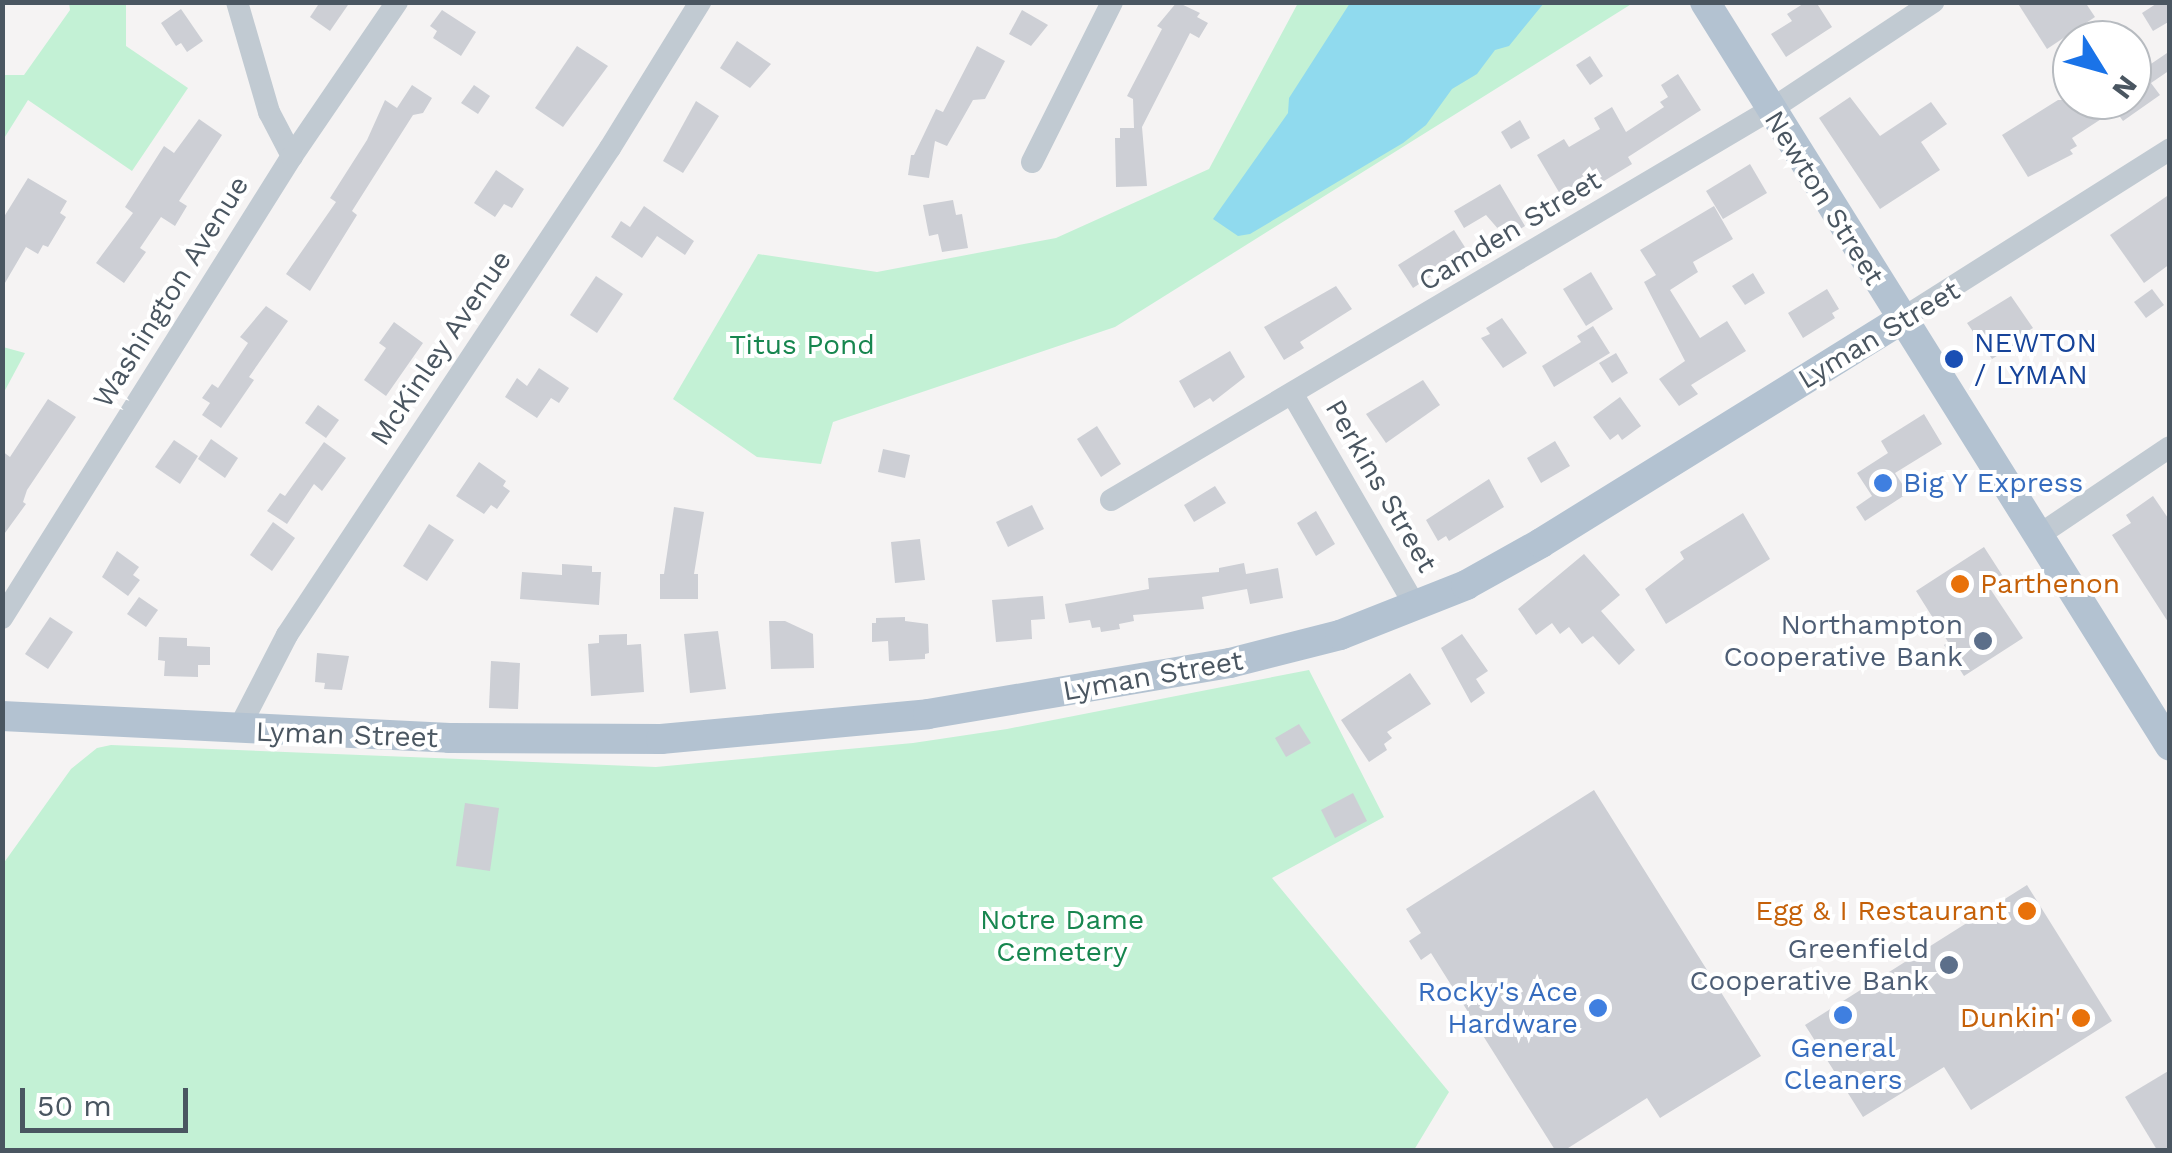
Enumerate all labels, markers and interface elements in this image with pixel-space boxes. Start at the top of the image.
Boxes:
north arrow [2052,20,2152,120]
text: N [2105,69,2144,105]
street label: Newton Street [1757,105,1891,291]
street label: Camden Street [1413,163,1607,299]
street label: Washington Avenue [86,170,256,414]
street label: McKinley Avenue [363,243,519,453]
street label: Lyman Street [1792,274,1966,396]
place label: NEWTON / LYMAN [1974,326,2097,392]
park label: Titus Pond [729,328,875,362]
marker: NEWTON / LYMAN [1943,348,1965,370]
street label: Perkins Street [1318,394,1444,578]
place label: Big Y Express [1903,466,2086,500]
marker: Big Y Express [1872,472,1894,494]
place label: Parthenon [1980,567,2120,601]
marker: Parthenon [1949,573,1971,595]
place label: Northampton Cooperative Bank [1723,608,1963,674]
marker: Northampton Cooperative Bank [1972,630,1994,652]
street label: Lyman Street [1060,644,1246,708]
street label: Lyman Street [255,715,439,755]
place label: Egg & I Restaurant [1755,894,2007,928]
marker: Egg & I Restaurant [2016,900,2038,922]
park label: Notre Dame Cemetery [980,903,1144,969]
place label: Greenfield Cooperative Bank [1689,932,1929,998]
marker: Greenfield Cooperative Bank [1938,954,1960,976]
place label: Rocky's Ace Hardware [1416,975,1578,1041]
marker: Rocky's Ace Hardware [1587,997,1609,1019]
place label: Dunkin' [1960,1001,2061,1035]
marker: General Cleaners [1832,1004,1854,1026]
marker: Dunkin' [2070,1007,2092,1029]
place label: General Cleaners [1784,1031,1902,1097]
scale bar [25,1068,192,1130]
text: 50 m [37,1088,112,1123]

